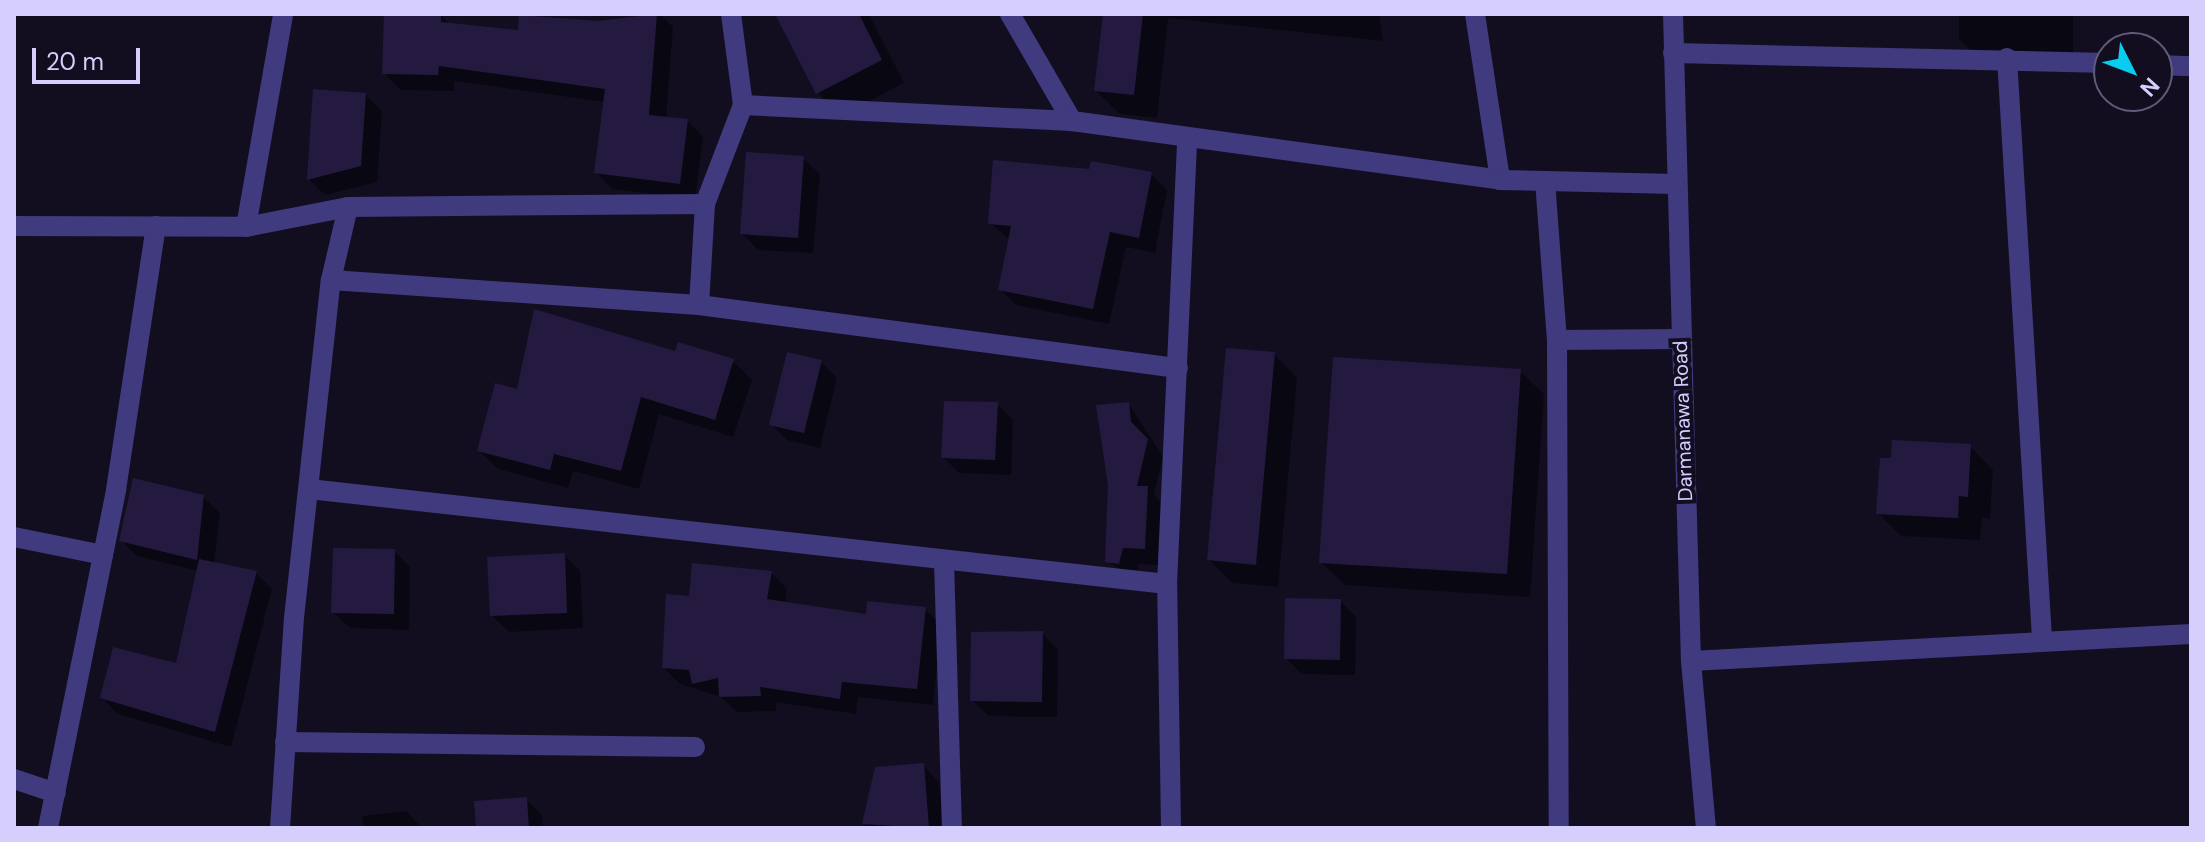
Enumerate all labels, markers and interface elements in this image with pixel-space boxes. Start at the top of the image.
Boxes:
scale bar [36,32,144,82]
north arrow [2093,32,2173,112]
text: 20 m [46,46,104,77]
text: N [2134,71,2166,103]
street label: Darmanawa Road [1668,340,1698,502]

